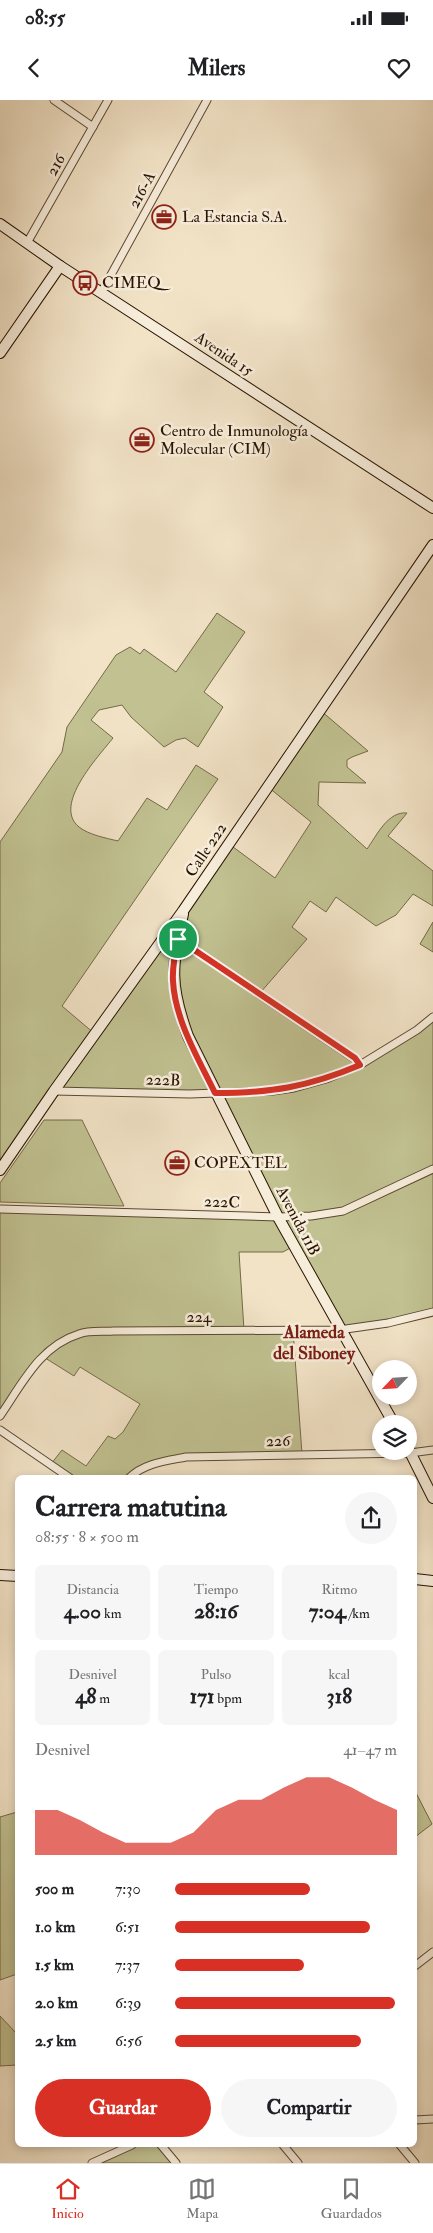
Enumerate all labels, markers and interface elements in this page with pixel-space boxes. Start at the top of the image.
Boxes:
text: 08:55 [25,6,65,30]
icon: back [20,54,48,82]
text: Milers [188,54,245,82]
icon: heart [385,54,413,82]
street label: 216 [42,150,70,179]
street label: 216-A [124,168,160,212]
office icon: La Estancia S.A. [151,204,177,230]
place label: La Estancia S.A. [182,207,287,227]
bus stop icon: CIMEQ [72,270,98,296]
place label: CIMEQ [102,273,171,293]
street label: Avenida 15 [190,327,257,381]
place label: Centro de Inmunología Molecular (CIM) [160,421,309,459]
office icon: Centro de Inmunología Molecular (CIM) [129,427,155,453]
street label: Calle 222 [181,819,231,881]
pin [157,918,199,960]
icon: arrive [164,925,192,953]
street label: 222B [145,1069,181,1091]
office icon: COPEXTEL [164,1150,190,1176]
place label: COPEXTEL [194,1153,287,1173]
street label: Avenida 11B [271,1182,325,1259]
street label: 222C [204,1191,240,1213]
street label: 224 [187,1307,213,1327]
district label: Alameda del Siboney [273,1321,356,1365]
north arrow [372,1360,418,1405]
map controls [372,1360,417,1460]
button: layers [372,1415,417,1460]
street label: 226 [266,1431,291,1451]
text: Carrera matutina [35,1490,226,1525]
button: share [345,1492,397,1544]
text: 08:55 · 8 × 500 m [35,1527,139,1547]
text: Distancia [66,1581,119,1598]
text: Tiempo [194,1581,238,1598]
text: Ritmo [321,1581,357,1598]
text: 4.00 [64,1598,101,1625]
text: 28:16 [194,1598,238,1625]
text: 7:04 [309,1598,346,1625]
text: km [101,1605,122,1622]
text: /km [346,1605,370,1622]
text: Desnivel [69,1666,117,1683]
text: Pulso [201,1666,231,1683]
text: kcal [329,1666,350,1683]
text: 48 [75,1683,96,1710]
text: 171 [190,1683,214,1710]
text: 318 [327,1683,352,1710]
text: m [96,1690,110,1707]
text: bpm [214,1690,242,1707]
text: Desnivel [35,1740,90,1760]
text: 41–47 m [343,1740,397,1760]
text: 500 m [35,1879,74,1899]
text: 7:30 [115,1879,141,1899]
text: 1.0 km [35,1917,75,1937]
text: 6:51 [115,1917,140,1937]
text: 1.5 km [35,1955,74,1975]
text: 7:37 [115,1955,140,1975]
text: 2.0 km [35,1993,78,2013]
text: 6:39 [115,1993,141,2013]
text: 2.5 km [35,2031,76,2051]
text: 6:56 [115,2031,142,2051]
button: Guardar [35,2079,211,2137]
button: Compartir [221,2079,397,2137]
tab: Inicio [51,2175,84,2222]
tab: Mapa [186,2175,218,2222]
tab: Guardados [321,2175,382,2222]

